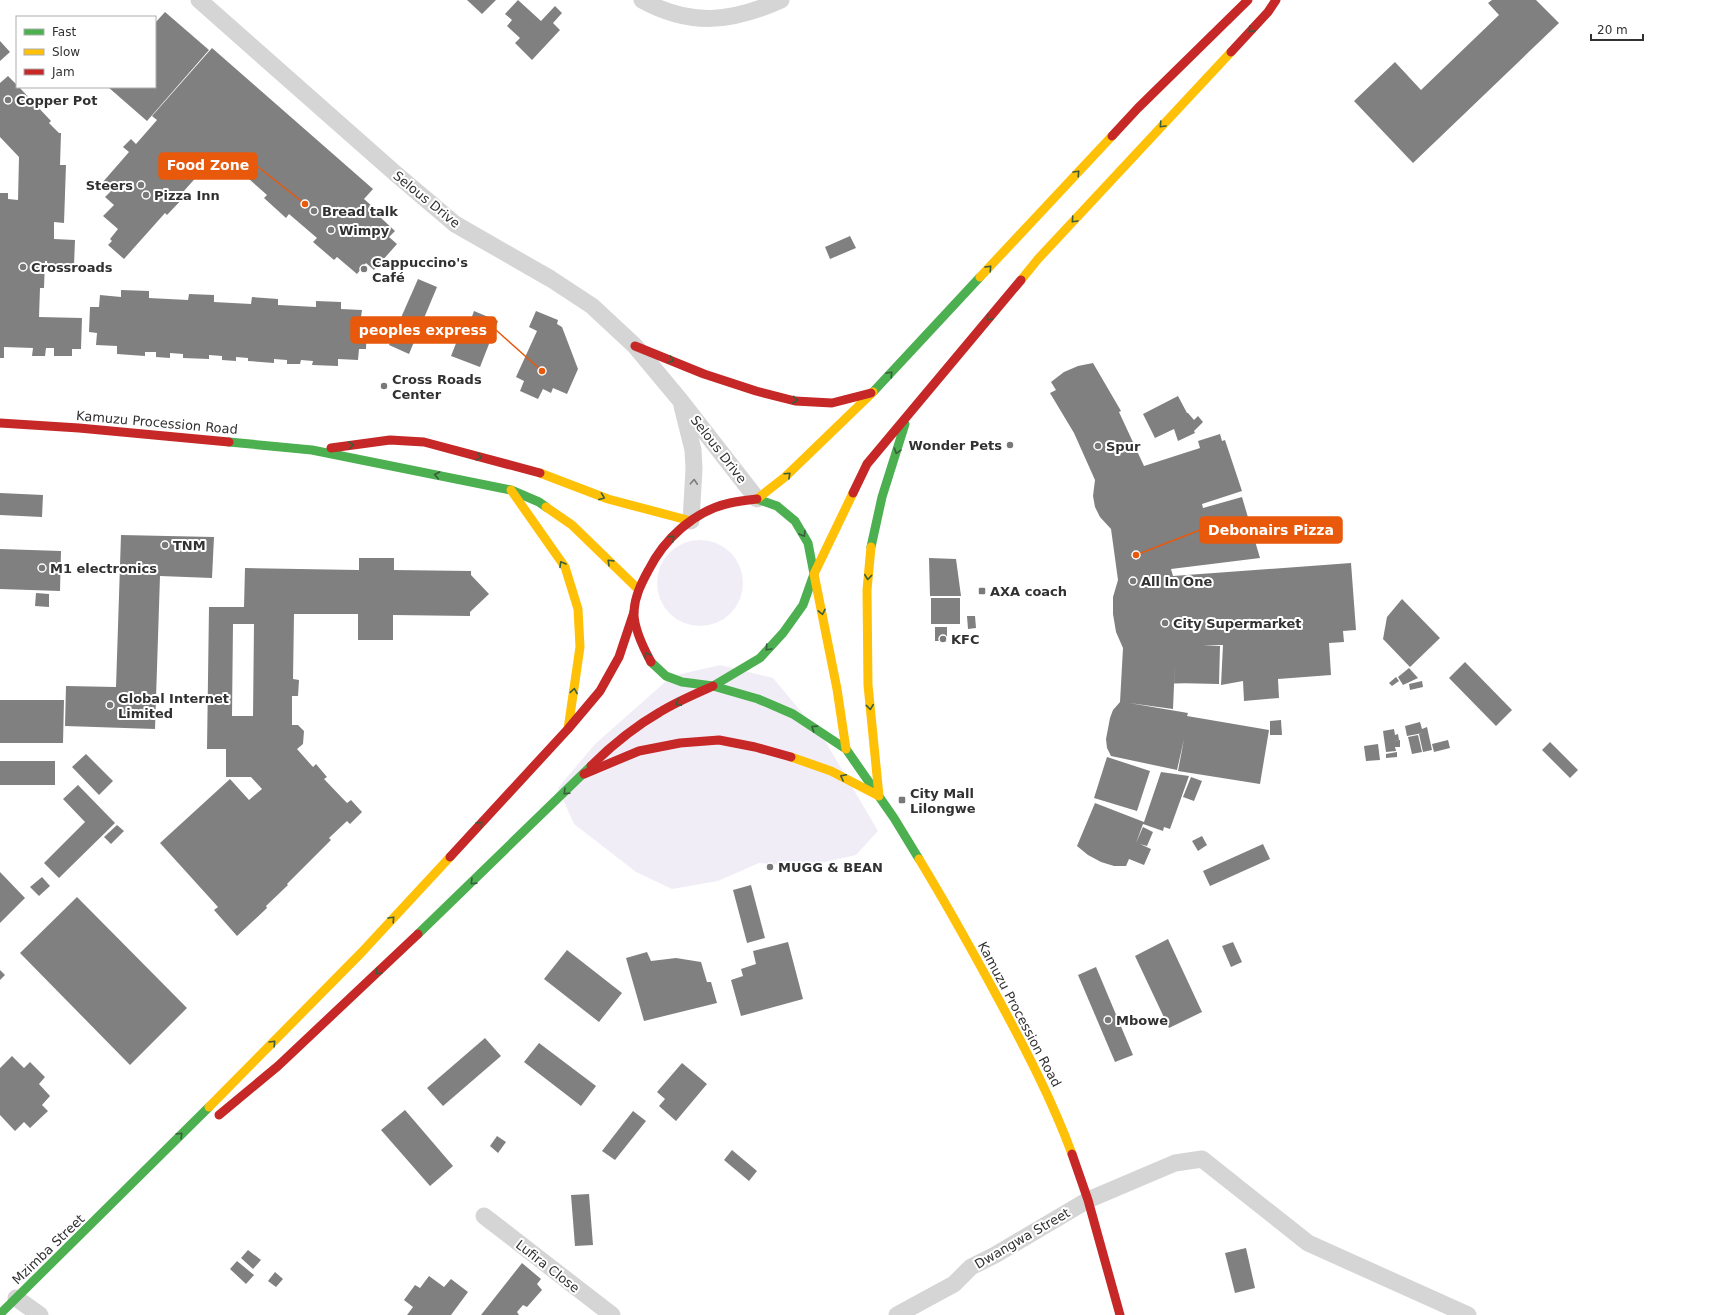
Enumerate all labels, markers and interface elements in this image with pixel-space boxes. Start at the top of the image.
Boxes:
legend [16,16,156,88]
scale bar [1591,16,1643,42]
text: 20 m [1597,23,1628,37]
text: Fast [52,25,76,39]
one-way arrow [1248,25,1256,33]
text: Slow [52,45,80,59]
text: Jam [51,65,75,79]
place label: Copper Pot [16,93,98,108]
marker: Copper Pot [3,95,13,105]
one-way arrow [1160,120,1167,128]
callout: Food Zone [159,153,257,179]
text: Food Zone [167,157,249,173]
street label: Selous Drive [390,168,463,231]
one-way arrow [1072,170,1080,178]
place label: Steers [86,178,133,193]
marker: Steers [136,180,146,190]
place label: Pizza Inn [154,188,220,203]
marker: Pizza Inn [141,190,151,200]
place label: Bread talk [322,204,398,219]
marker: Bread talk [309,206,319,216]
one-way arrow [1072,216,1079,223]
place label: Wimpy [339,223,390,238]
marker: Wimpy [326,225,336,235]
place label: Cappuccino's Café [372,255,468,285]
place label: Crossroads [31,260,113,275]
marker: Crossroads [18,262,28,272]
marker: Cappuccino's Café [359,264,369,274]
one-way arrow [984,265,991,273]
one-way arrow [986,314,993,321]
callout: peoples express [351,317,496,343]
text: peoples express [359,322,487,338]
one-way arrow [668,356,675,364]
one-way arrow [886,371,893,378]
place label: Cross Roads Center [392,372,482,402]
marker: Cross Roads Center [379,381,389,391]
one-way arrow [792,395,798,404]
street label: Kamuzu Procession Road [75,408,238,437]
street label: Selous Drive [688,413,750,486]
place label: Wonder Pets [909,438,1002,453]
place label: Spur [1106,439,1141,454]
marker: Wonder Pets [1005,440,1015,450]
one-way arrow [348,441,354,450]
marker: Spur [1093,441,1103,451]
one-way arrow [893,447,902,454]
one-way arrow [476,452,482,460]
one-way arrow [434,471,440,480]
one-way arrow [783,472,791,479]
one-way arrow [689,479,698,485]
one-way arrow [599,492,606,500]
callout: Debonairs Pizza [1200,517,1342,543]
text: Debonairs Pizza [1208,522,1334,538]
one-way arrow [798,530,806,537]
one-way arrow [667,535,675,543]
place label: TNM [173,538,206,553]
marker: TNM [160,540,170,550]
one-way arrow [607,559,615,567]
place label: M1 electronics [50,561,157,576]
one-way arrow [560,561,567,568]
marker: M1 electronics [37,563,47,573]
one-way arrow [864,574,873,580]
place label: All In One [1141,574,1212,589]
marker: All In One [1128,576,1138,586]
place label: AXA coach [990,584,1067,599]
marker: AXA coach [977,586,987,596]
one-way arrow [817,609,825,615]
place label: City Supermarket [1173,616,1301,631]
marker: City Supermarket [1160,618,1170,628]
place label: KFC [951,632,980,647]
marker: KFC [938,634,948,644]
one-way arrow [766,644,773,651]
one-way arrow [645,652,652,659]
one-way arrow [569,687,578,694]
place label: Global Internet Limited [118,691,229,721]
one-way arrow [674,698,682,706]
marker: Global Internet Limited [105,700,115,710]
one-way arrow [865,704,874,710]
one-way arrow [811,725,818,732]
one-way arrow [840,774,847,782]
place label: City Mall Lilongwe [910,786,976,816]
one-way arrow [563,787,571,794]
marker: City Mall Lilongwe [897,795,907,805]
one-way arrow [475,821,483,829]
place label: MUGG & BEAN [778,860,883,875]
marker: MUGG & BEAN [765,862,775,872]
one-way arrow [470,877,477,884]
one-way arrow [387,916,394,924]
street label: Kamuzu Procession Road [975,939,1064,1089]
one-way arrow [375,967,383,975]
place label: Mbowe [1116,1013,1168,1028]
marker: Mbowe [1103,1015,1113,1025]
one-way arrow [268,1040,275,1048]
one-way arrow [175,1132,183,1140]
street label: Dwangwa Street [972,1205,1072,1272]
street label: Mzimba Street [9,1211,87,1287]
street label: Lufira Close [513,1237,582,1296]

